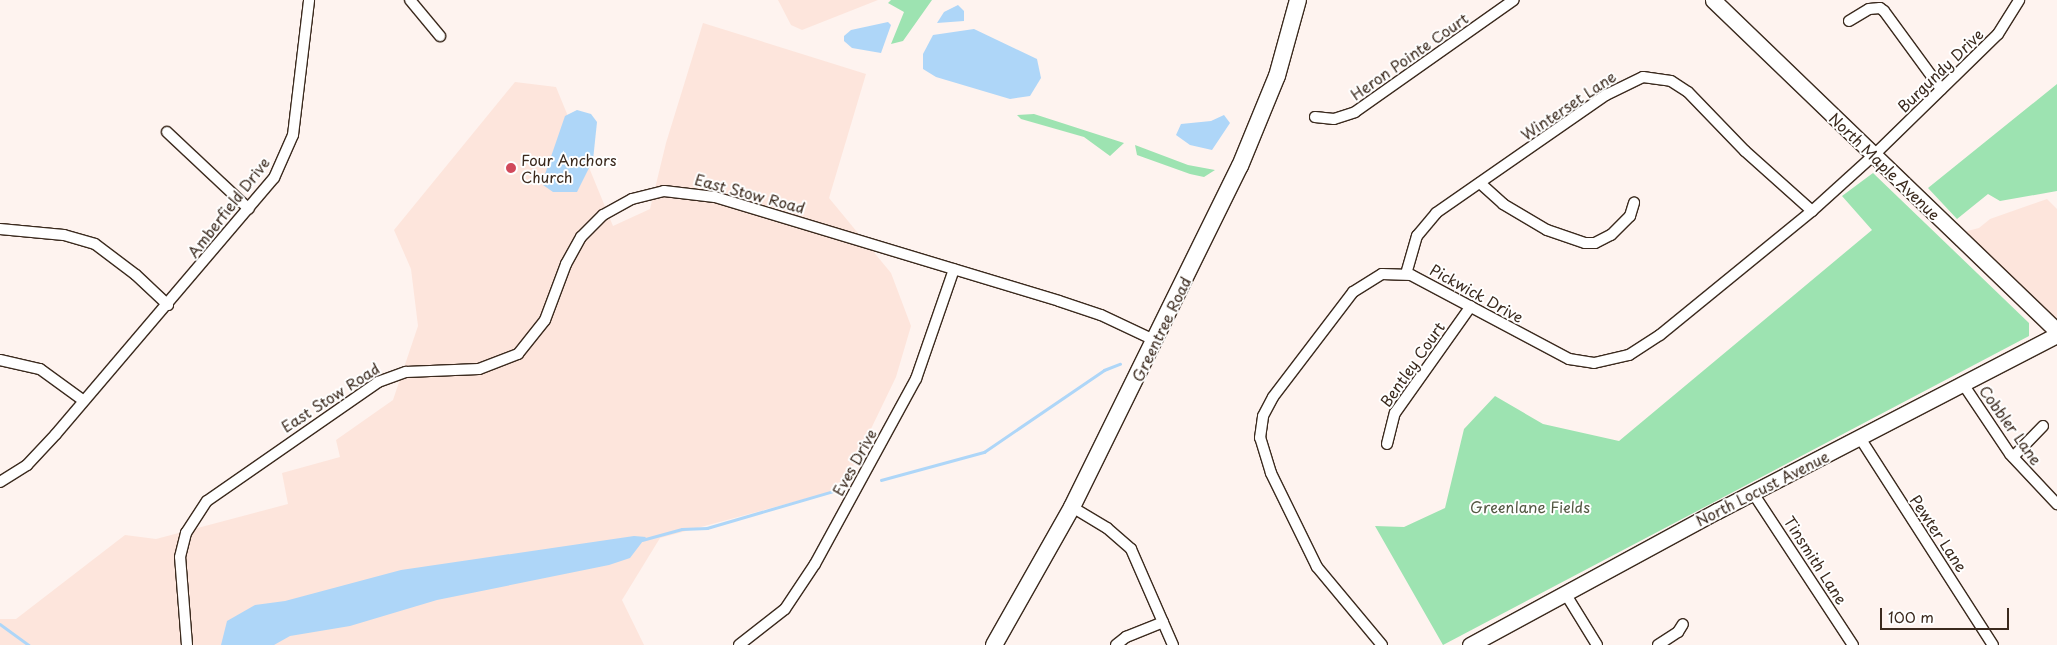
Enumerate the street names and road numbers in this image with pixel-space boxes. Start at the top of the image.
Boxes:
street label: Heron Pointe Court [1347,9,1471,103]
street label: Burgundy Drive [1893,24,1987,116]
street label: Winterset Lane [1517,67,1619,143]
street label: North Maple Avenue [1826,108,1944,224]
street label: Amberfield Drive [183,153,273,261]
street label: East Stow Road [693,170,807,216]
street label: Pickwick Drive [1427,260,1527,326]
street label: Greentree Road [1128,273,1194,385]
street label: Bentley Court [1376,318,1448,410]
street label: East Stow Road [278,359,382,435]
street label: Cobbler Lane [1976,381,2046,469]
street label: Eves Drive [828,425,880,499]
street label: North Locust Avenue [1692,446,1832,530]
street label: Pewter Lane [1907,491,1971,575]
street label: Tinsmith Lane [1781,512,1851,608]

